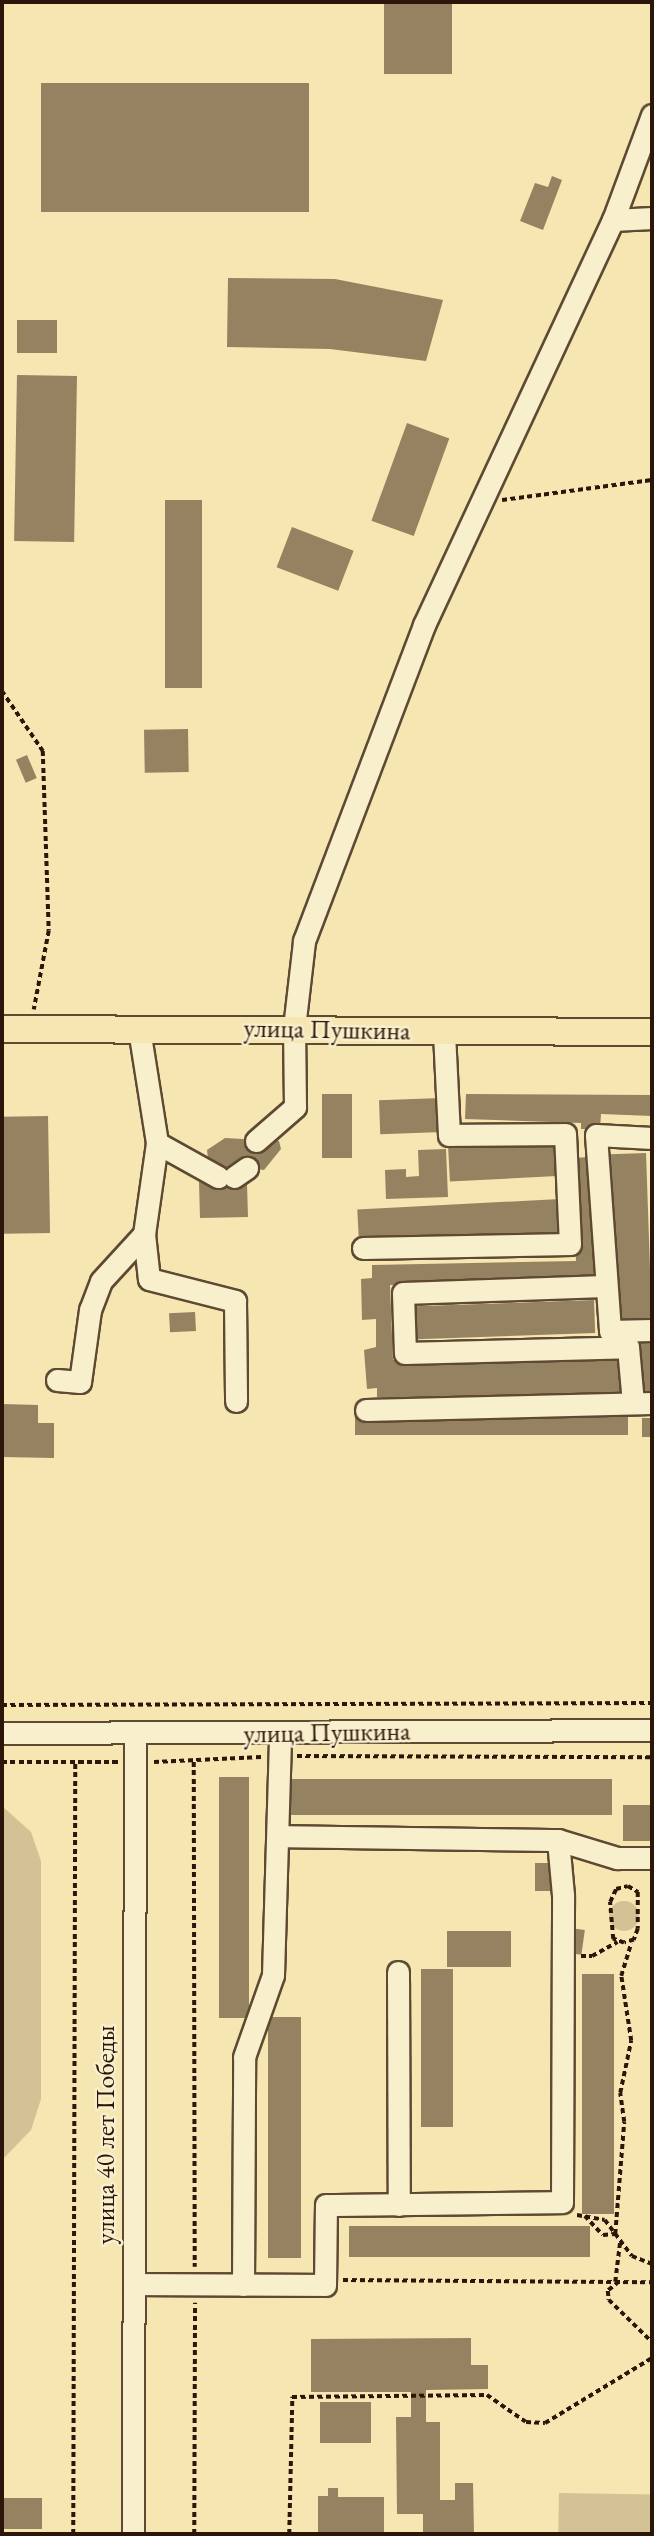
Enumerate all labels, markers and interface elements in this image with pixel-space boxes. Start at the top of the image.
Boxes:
street label: улица Пушкина [243,1013,411,1047]
street label: улица Пушкина [243,1716,411,1750]
street label: улица 40 лет Победы [90,2025,122,2245]

